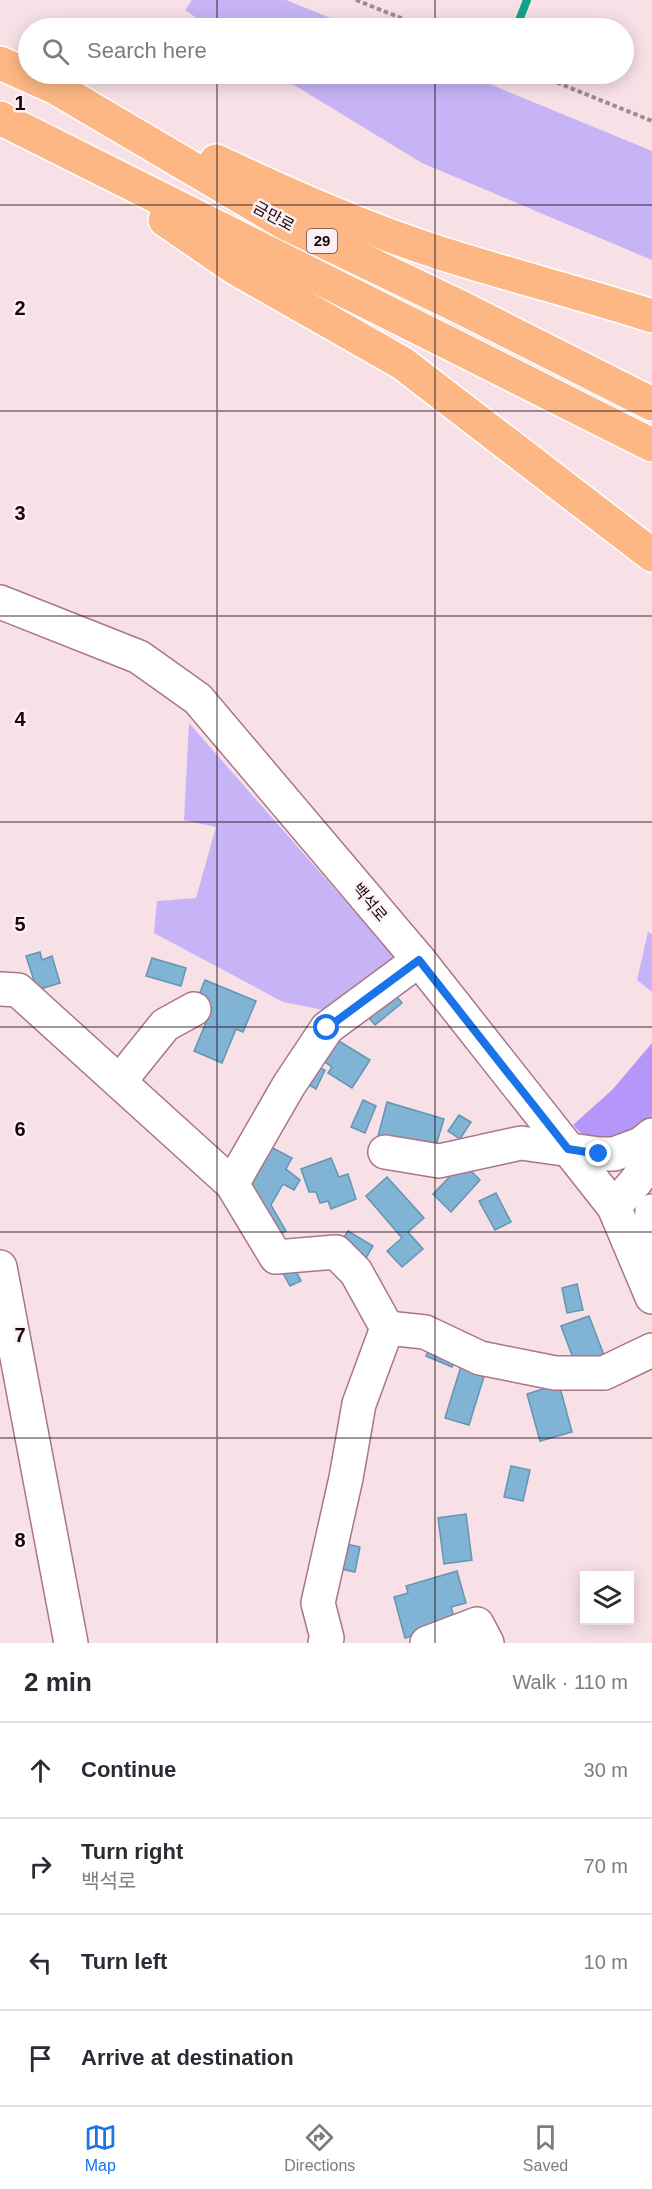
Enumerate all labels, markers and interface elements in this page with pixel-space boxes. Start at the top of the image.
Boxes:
search box [18,18,634,84]
icon: search [39,35,72,68]
text: Search here [87,38,207,63]
text: 1 [14,92,26,114]
street label: 금만로 [250,198,297,235]
road number: 29 [307,229,337,253]
text: 2 [14,297,26,319]
text: 3 [14,502,26,524]
text: 4 [14,708,26,730]
street label: 백석로 [349,880,390,925]
text: 5 [14,913,26,935]
route start [313,1014,339,1040]
text: 6 [14,1118,26,1140]
route end [585,1140,611,1166]
text: 7 [14,1324,26,1346]
text: 8 [14,1529,26,1551]
map controls [580,1571,634,1625]
button: layers [580,1571,634,1625]
text: 2 min [24,1667,92,1697]
text: Walk · 110 m [512,1671,628,1693]
icon: ahead [24,1754,57,1787]
text: Continue [81,1757,176,1782]
text: 30 m [584,1759,628,1781]
text: Turn right [81,1839,183,1864]
icon: right [24,1850,57,1883]
text: 70 m [584,1855,628,1877]
text: 백석로 [81,1870,136,1892]
icon: left [24,1946,57,1979]
text: Turn left [81,1949,167,1974]
text: 10 m [584,1951,628,1973]
icon: arrive [24,2042,57,2075]
text: Arrive at destination [81,2045,294,2070]
tab: Map [84,2121,117,2175]
tab: Directions [284,2121,355,2175]
tab: Saved [523,2121,568,2175]

